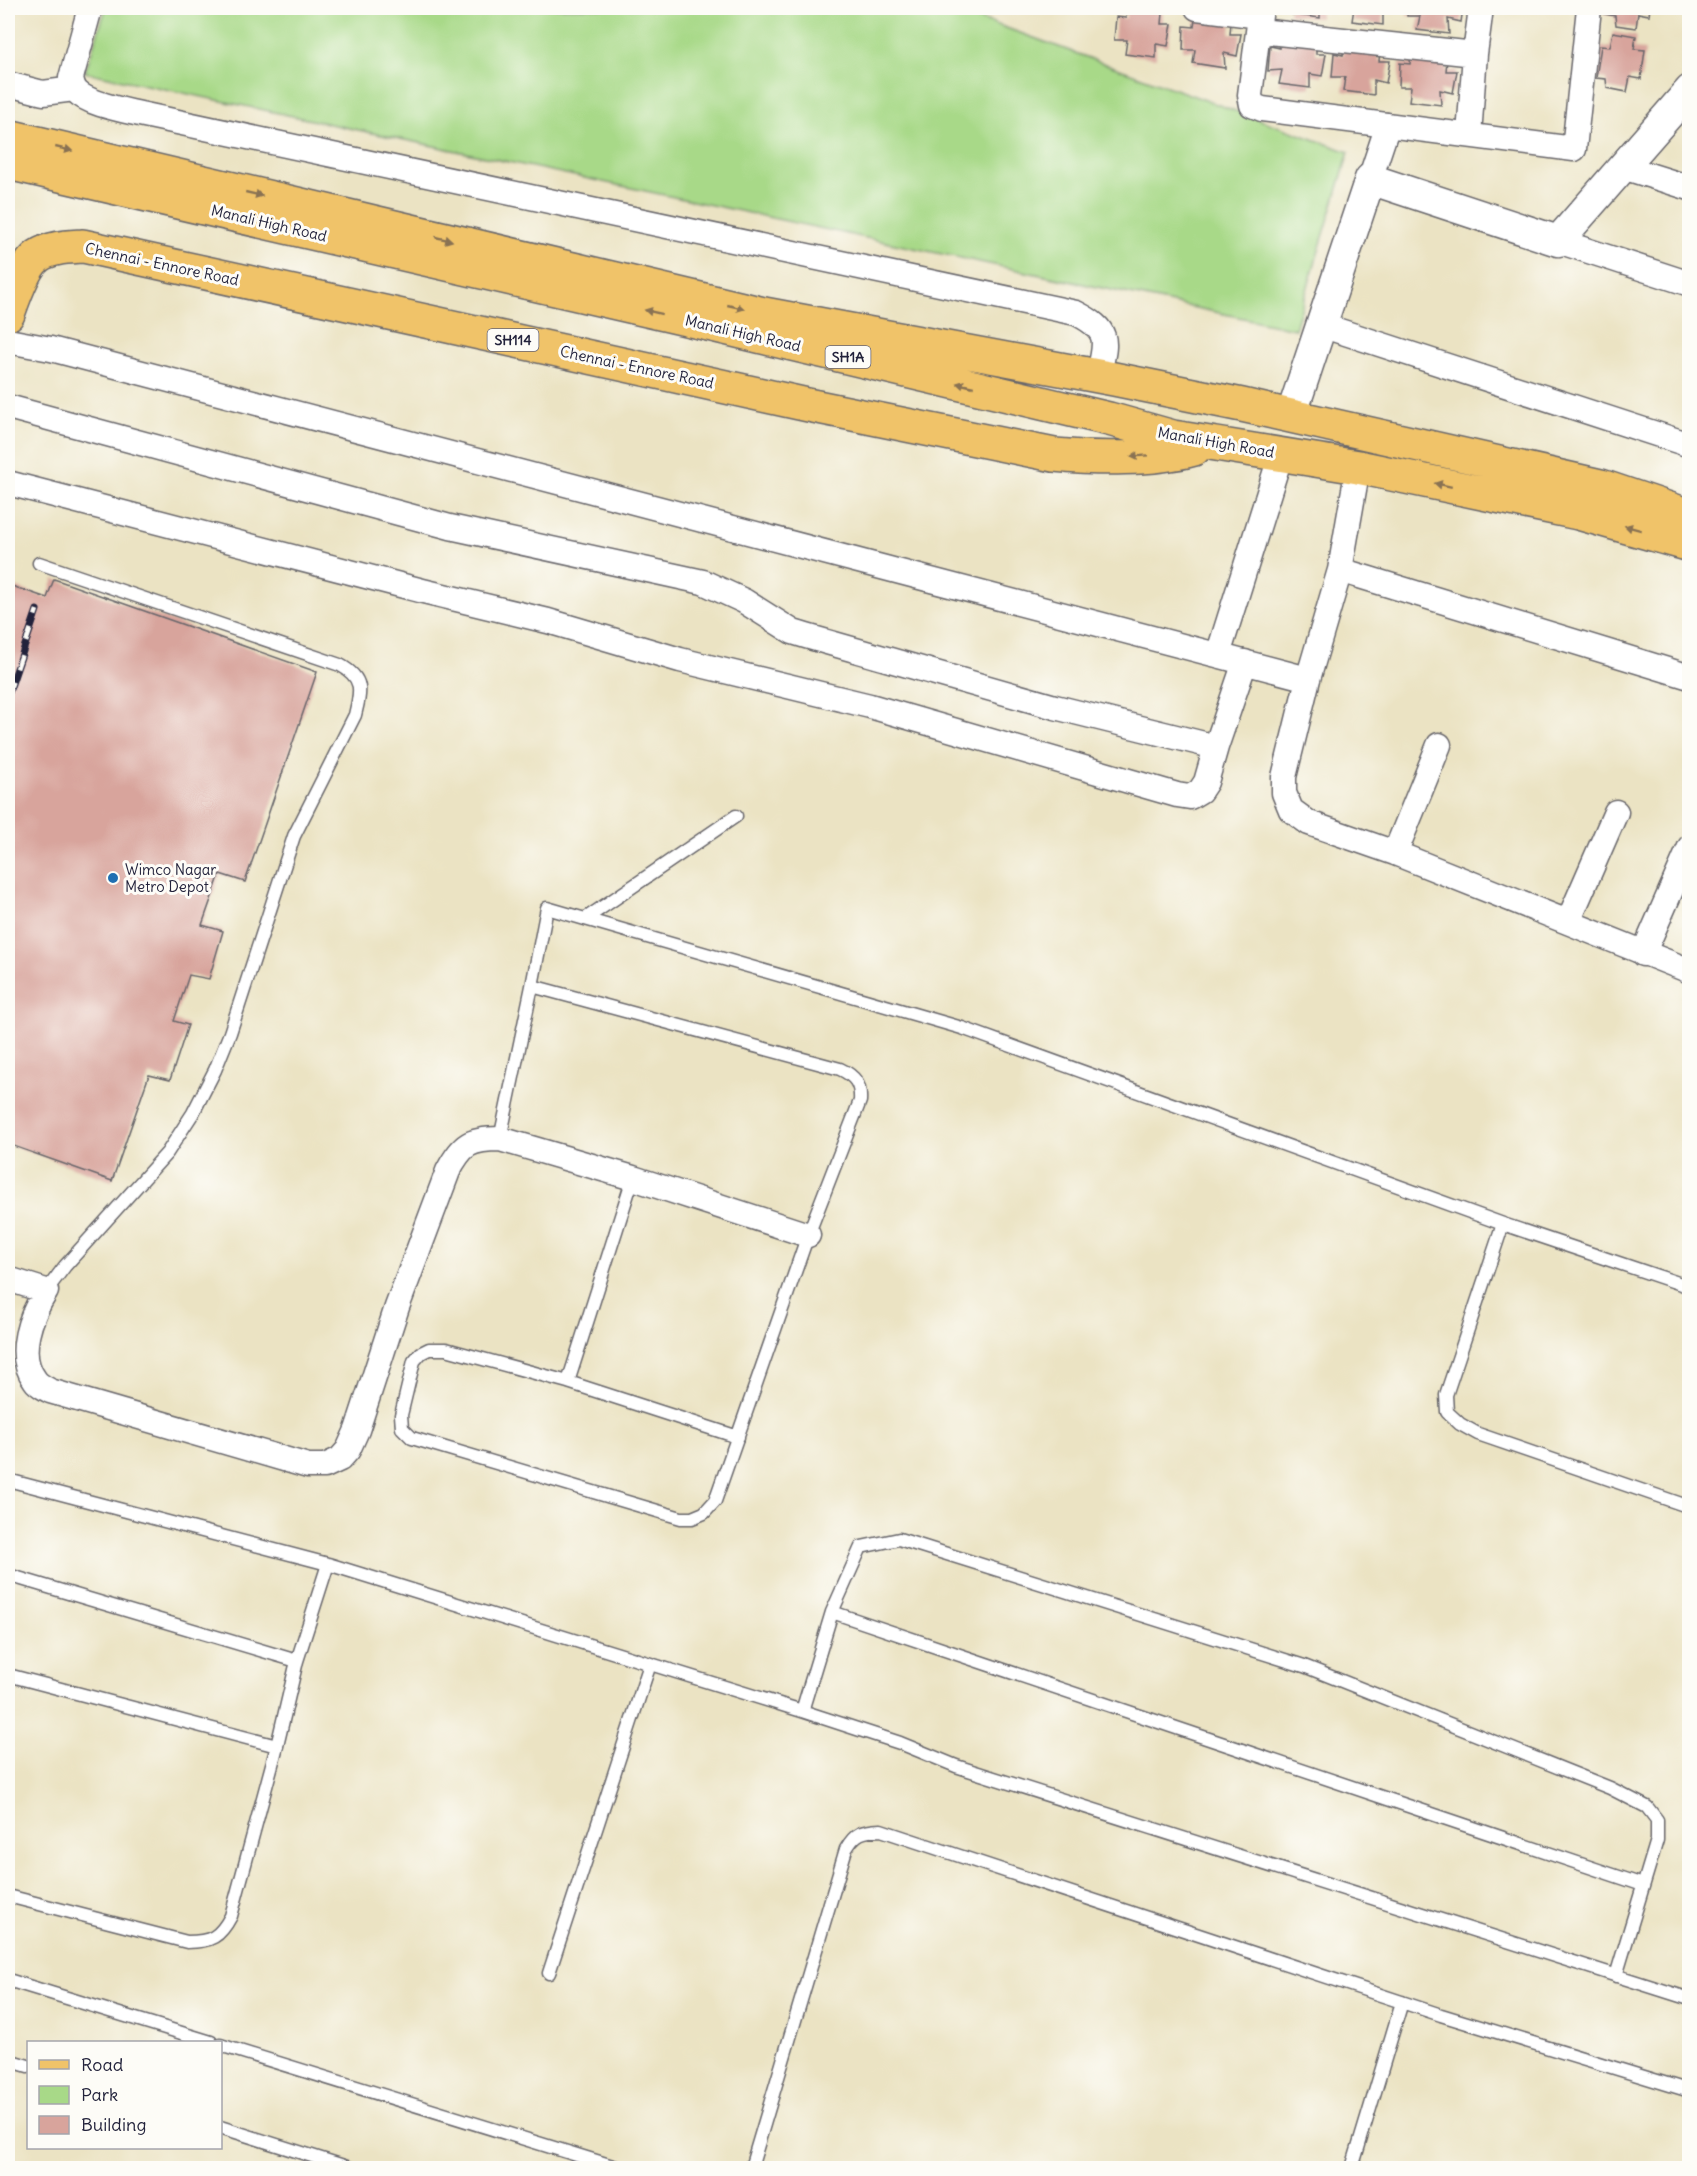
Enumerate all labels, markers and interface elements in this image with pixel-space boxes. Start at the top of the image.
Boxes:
one-way arrow [55,145,74,155]
one-way arrow [245,190,264,199]
street label: Manali High Road [209,200,329,246]
one-way arrow [435,234,453,244]
street label: Chennai - Ennore Road [83,238,241,290]
one-way arrow [727,303,745,313]
one-way arrow [643,306,662,316]
street label: Manali High Road [683,310,803,356]
road number: SH114 [488,329,538,351]
street label: Chennai - Ennore Road [558,341,716,393]
road number: SH1A [826,346,870,368]
one-way arrow [955,380,974,389]
street label: Manali High Road [1156,422,1276,462]
one-way arrow [1130,451,1149,460]
one-way arrow [1434,480,1453,489]
one-way arrow [1624,522,1643,532]
place label: Wimco Nagar Metro Depot [125,860,216,896]
marker: Wimco Nagar Metro Depot [106,871,120,885]
legend [27,2041,222,2149]
text: Road [81,2053,124,2076]
text: Park [81,2083,118,2106]
text: Building [81,2113,146,2136]

